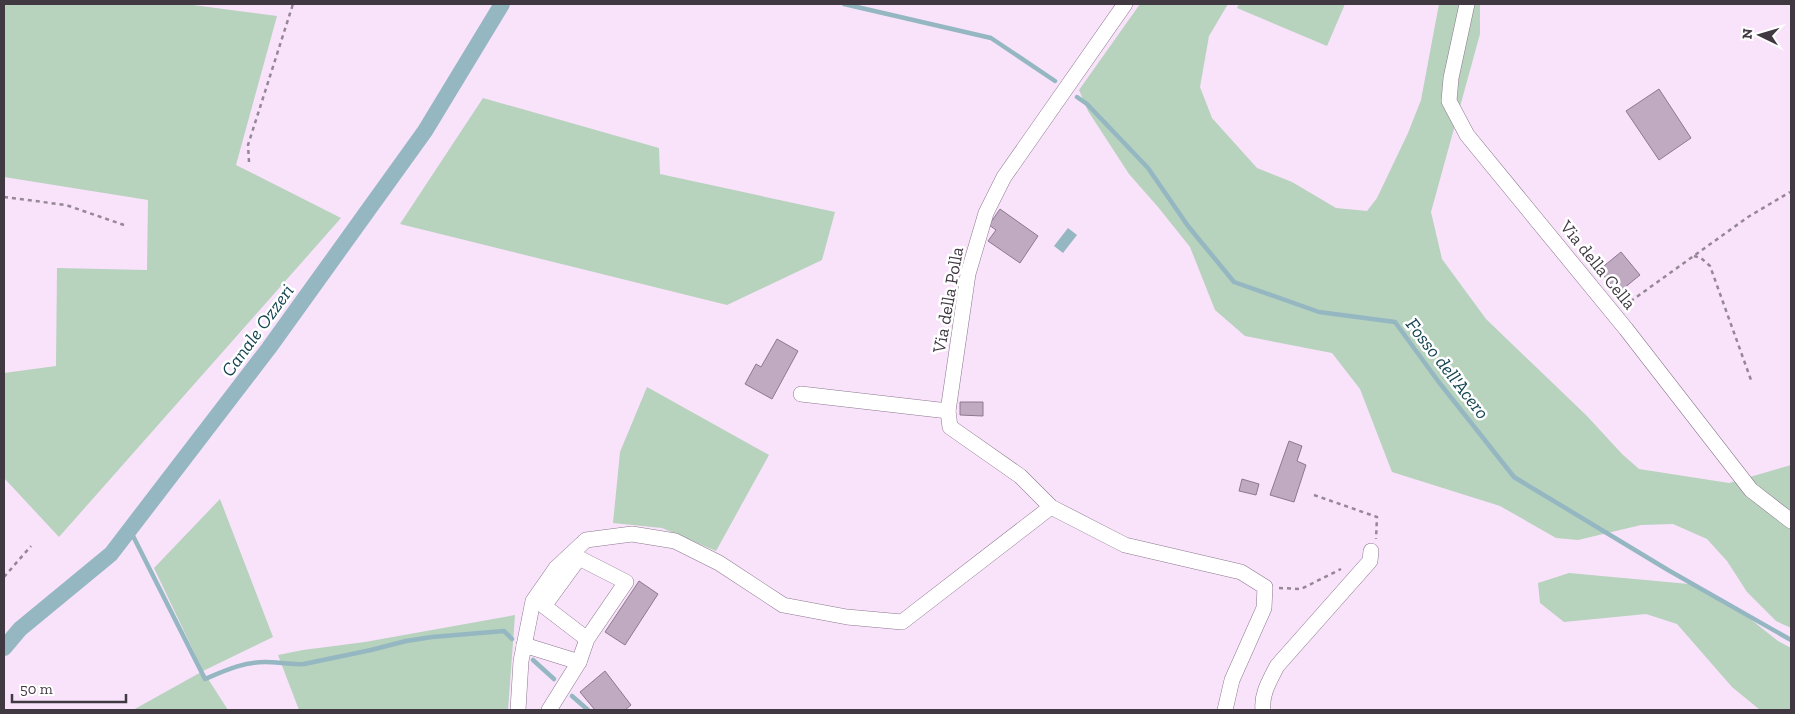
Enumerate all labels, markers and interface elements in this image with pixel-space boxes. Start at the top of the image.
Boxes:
north arrow [1735,10,1785,60]
text: N [1739,28,1757,40]
street label: Via della Cella [1555,215,1641,314]
street label: Via della Polla [928,245,968,356]
water label: Canale Ozzeri [216,280,299,381]
water label: Fosso dell'Acero [1401,313,1494,423]
scale bar [12,672,126,704]
text: 50 m [20,680,53,698]

